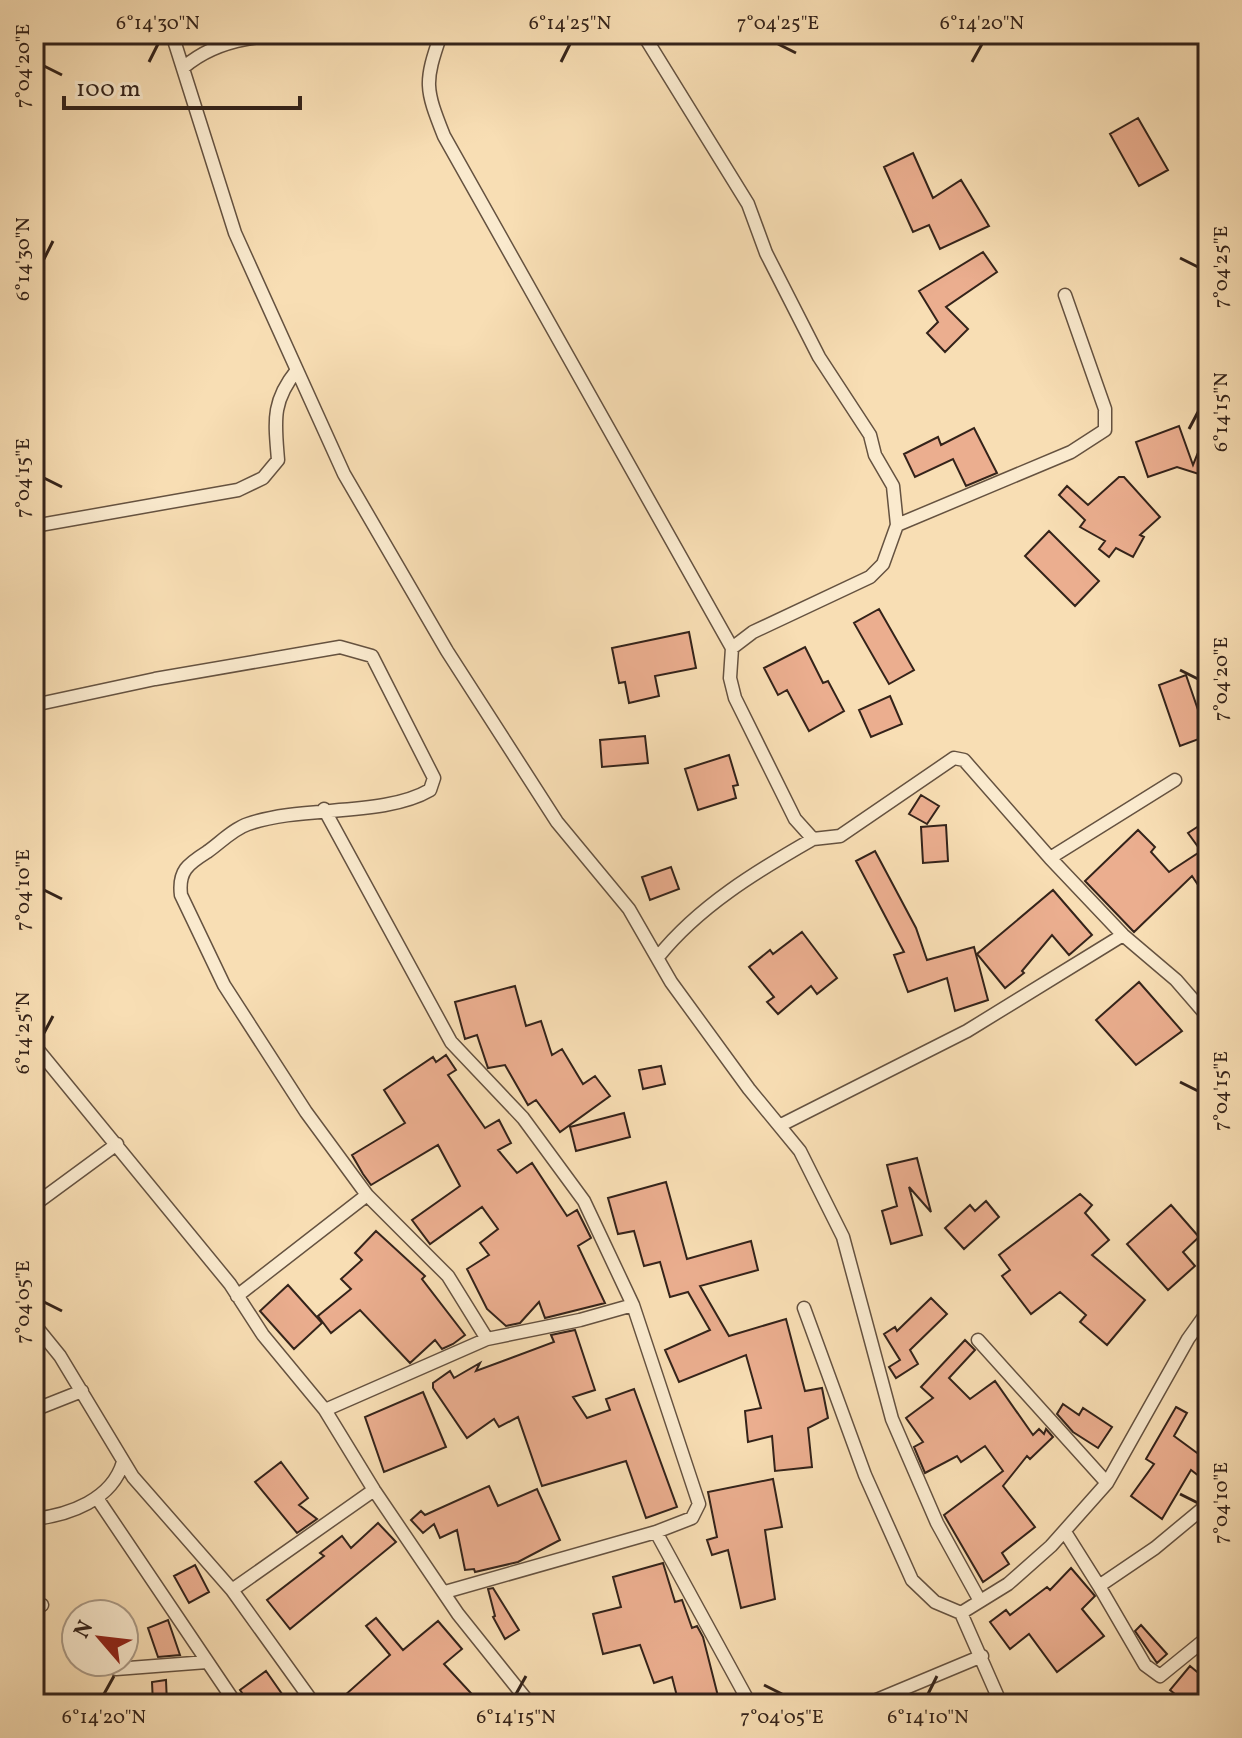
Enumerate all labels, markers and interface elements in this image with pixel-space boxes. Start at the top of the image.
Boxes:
text: 6°14'30"N [116,10,200,38]
text: 6°14'25"N [529,10,611,38]
text: 7°04'25"E [737,10,819,38]
text: 6°14'20"N [940,10,1024,38]
text: 7°04'20"E [10,24,38,108]
scale bar [64,60,300,110]
text: 100 m [76,73,141,107]
text: 6°14'30"N [10,217,38,301]
text: 7°04'25"E [1208,226,1236,308]
text: 6°14'15"N [1208,372,1236,452]
text: 7°04'15"E [10,438,38,518]
text: 7°04'20"E [1208,637,1236,721]
text: 7°04'10"E [10,849,38,931]
text: 6°14'25"N [10,992,38,1074]
text: 7°04'15"E [1208,1051,1236,1131]
text: 7°04'05"E [10,1260,38,1344]
text: 7°04'10"E [1208,1462,1236,1544]
north arrow [60,1598,140,1678]
text: N [67,1615,102,1644]
text: 6°14'20"N [62,1704,146,1732]
text: 6°14'15"N [476,1704,556,1732]
text: 7°04'05"E [740,1704,824,1732]
text: 6°14'10"N [887,1704,969,1732]

